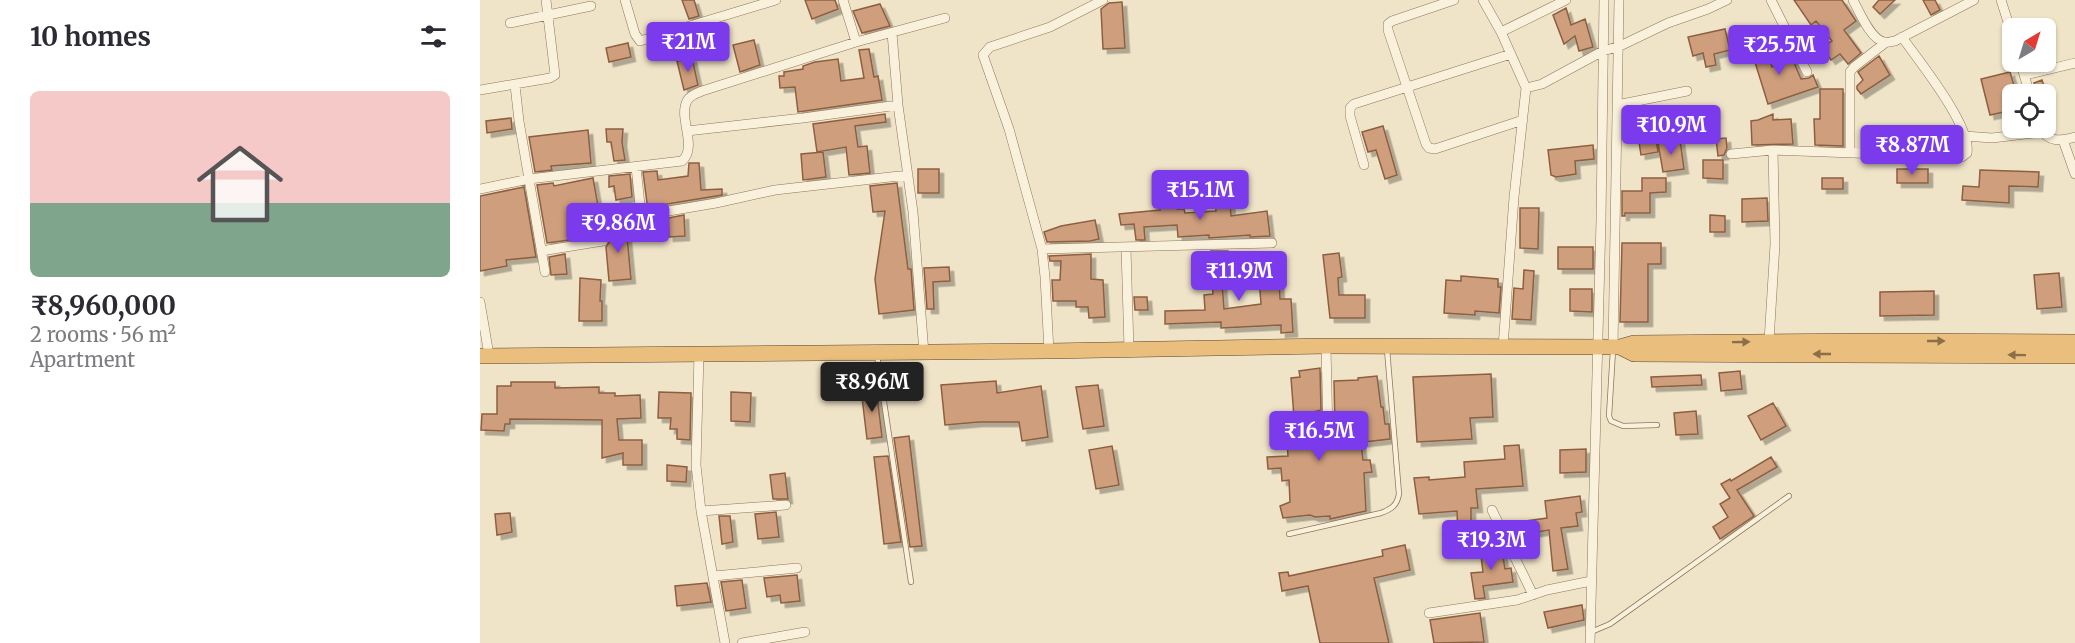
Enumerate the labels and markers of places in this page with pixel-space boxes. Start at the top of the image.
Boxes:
pin: ₹21M [652,22,724,73]
pin: ₹25.5M [1730,25,1828,76]
pin: ₹10.9M [1622,105,1720,156]
pin: ₹8.87M [1863,125,1961,176]
pin: ₹15.1M [1151,170,1249,221]
pin: ₹9.86M [569,203,667,254]
pin: ₹11.9M [1190,251,1288,302]
pin: ₹8.96M [823,362,921,413]
pin: ₹16.5M [1270,411,1368,462]
pin: ₹19.3M [1442,520,1540,571]

